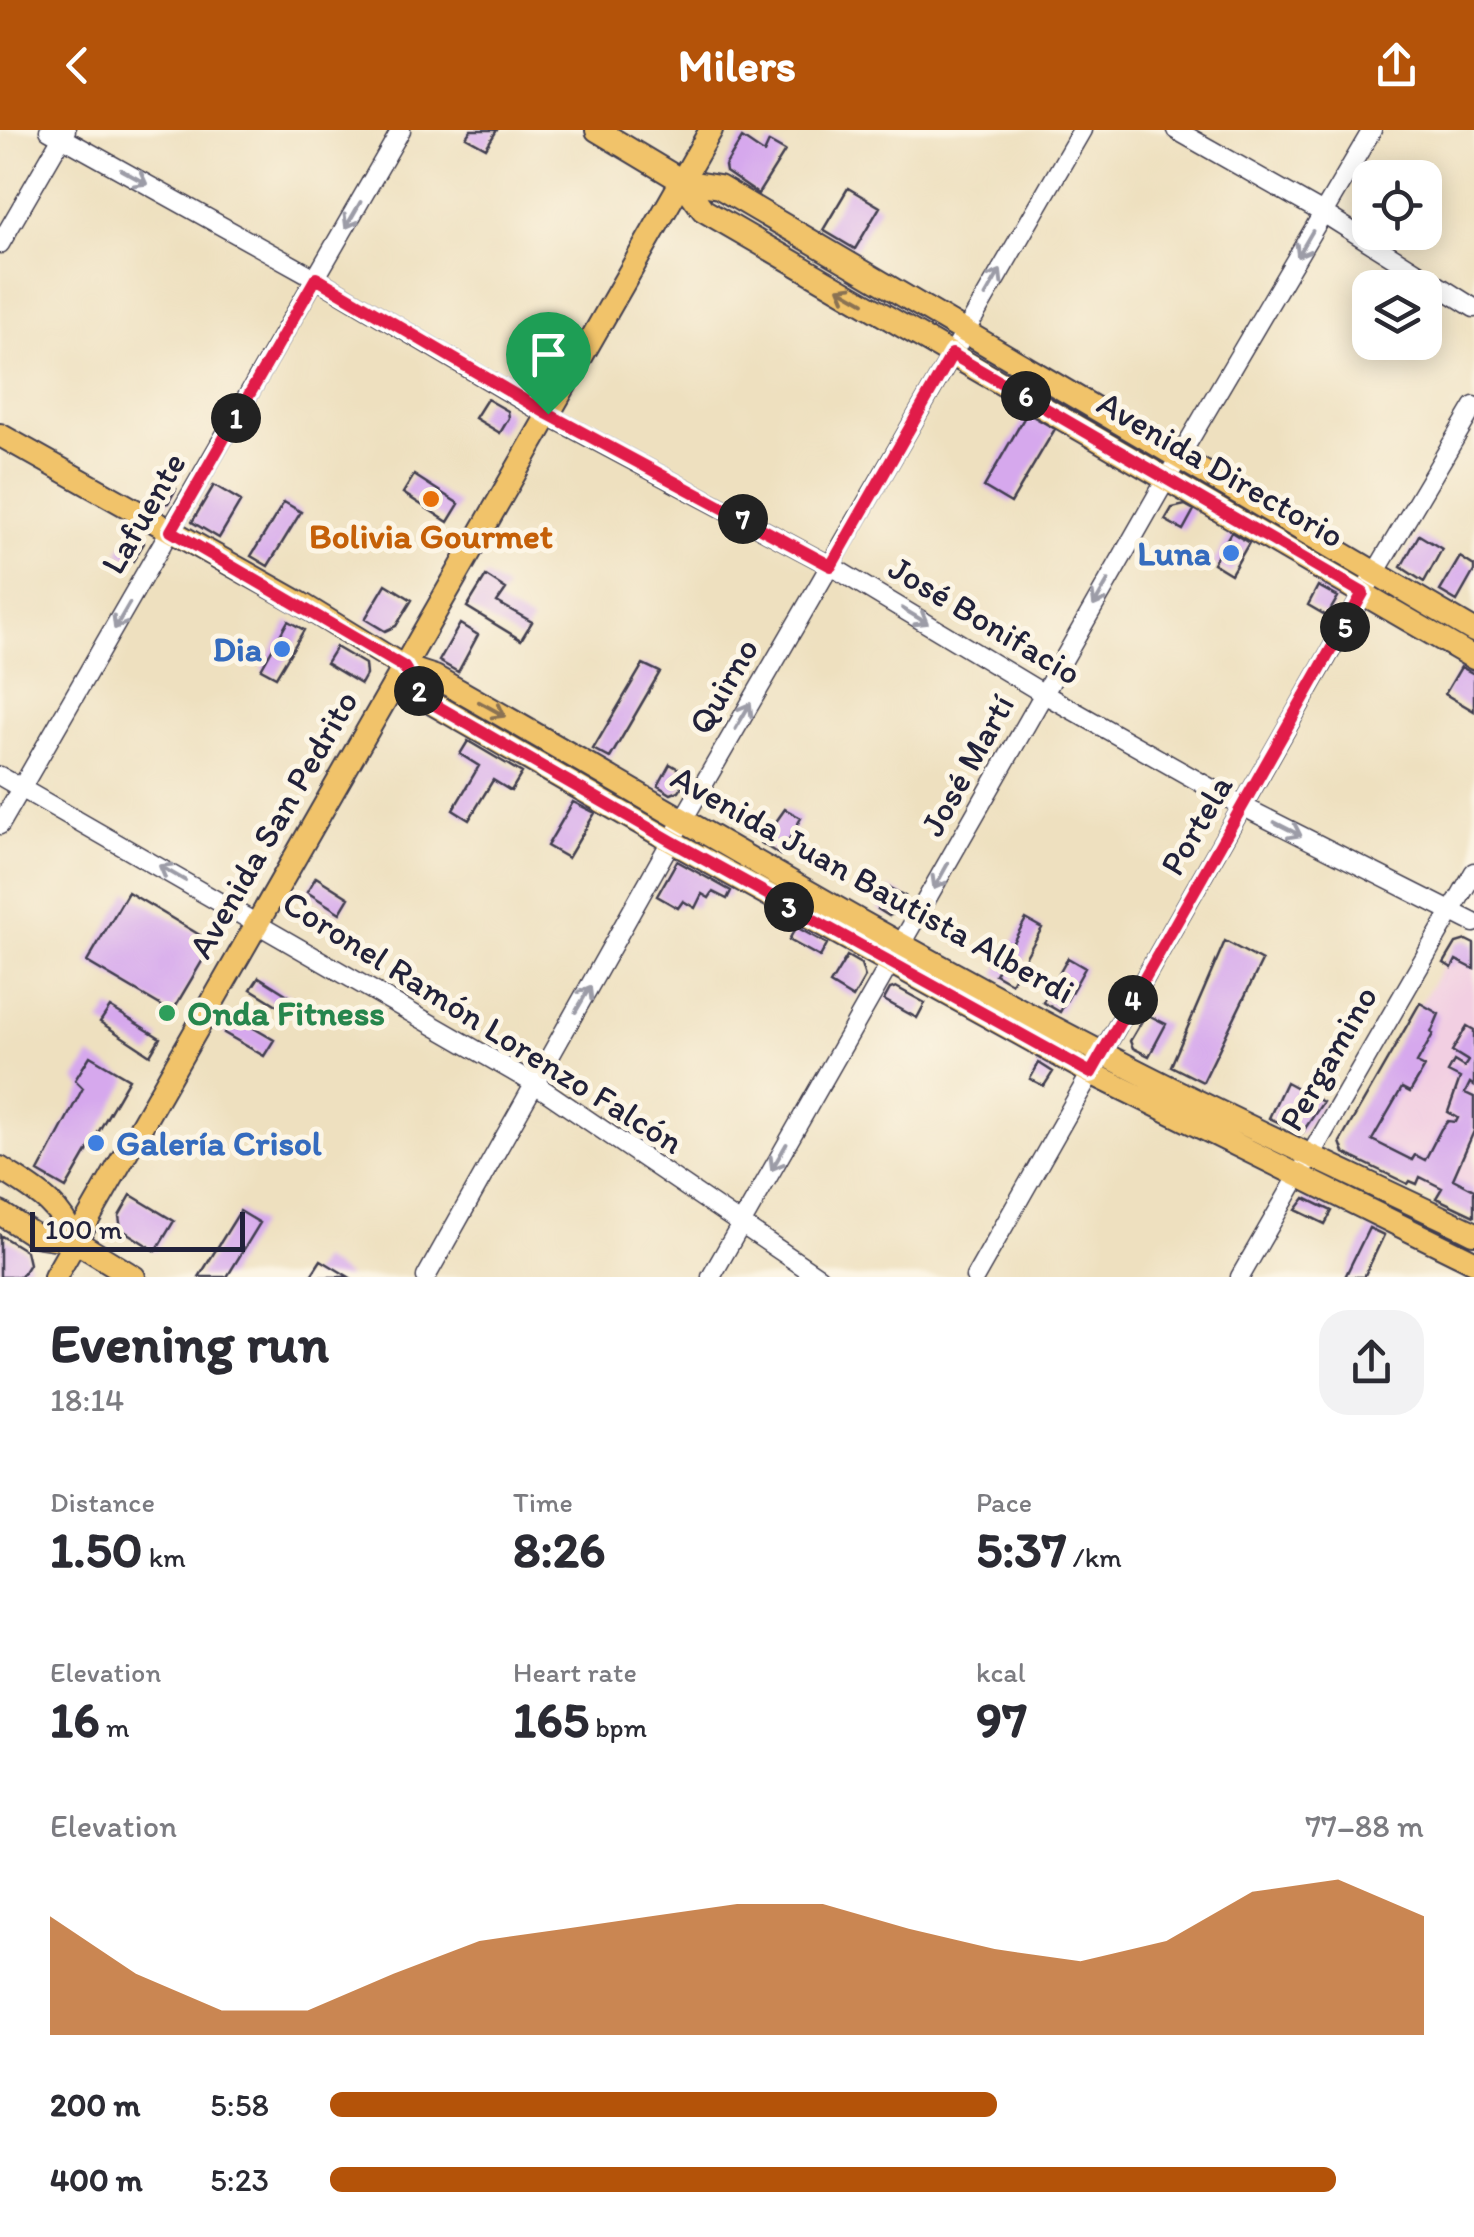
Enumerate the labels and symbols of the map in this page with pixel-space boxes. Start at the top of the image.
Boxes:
one-way arrow [119,168,148,188]
one-way arrow [343,200,363,229]
one-way arrow [1295,229,1315,258]
one-way arrow [983,269,1003,298]
one-way arrow [837,285,866,305]
pin [506,312,591,415]
pin: 6 [1001,371,1051,421]
street label: Avenida Directorio [1090,381,1352,557]
pin: 1 [211,393,261,443]
street label: Lafuente [91,445,195,581]
marker: Bolivia Gourmet [420,488,442,510]
pin: 7 [718,494,768,544]
place label: Bolivia Gourmet [309,515,553,557]
place label: Luna [1137,532,1212,574]
marker: Luna [1220,542,1242,564]
street label: José Bonifacio [881,546,1089,694]
one-way arrow [1091,578,1111,607]
one-way arrow [111,601,131,630]
pin: 5 [1320,602,1370,652]
one-way arrow [900,606,929,626]
place label: Dia [213,628,263,670]
street label: Quirno [679,630,767,742]
marker: Dia [271,638,293,660]
pin: 2 [394,666,444,716]
street label: Avenida San Pedrito [179,683,367,965]
street label: José Martí [911,687,1023,843]
one-way arrow [476,700,506,720]
one-way arrow [734,702,754,731]
street label: Avenida Juan Bautista Alberdi [664,756,1082,1012]
street label: Portela [1151,767,1241,883]
one-way arrow [1273,820,1302,839]
one-way arrow [931,861,951,890]
one-way arrow [159,863,187,883]
street label: Coronel Ramón Lorenzo Falcón [275,881,691,1163]
pin: 3 [764,882,814,932]
pin: 4 [1108,975,1158,1025]
street label: Pergamino [1270,978,1386,1138]
one-way arrow [574,985,594,1014]
place label: Onda Fitness [187,992,385,1034]
marker: Onda Fitness [156,1002,178,1024]
place label: Galería Crisol [116,1122,322,1164]
marker: Galería Crisol [85,1132,107,1154]
one-way arrow [769,1142,789,1172]
scale bar [30,1207,245,1252]

